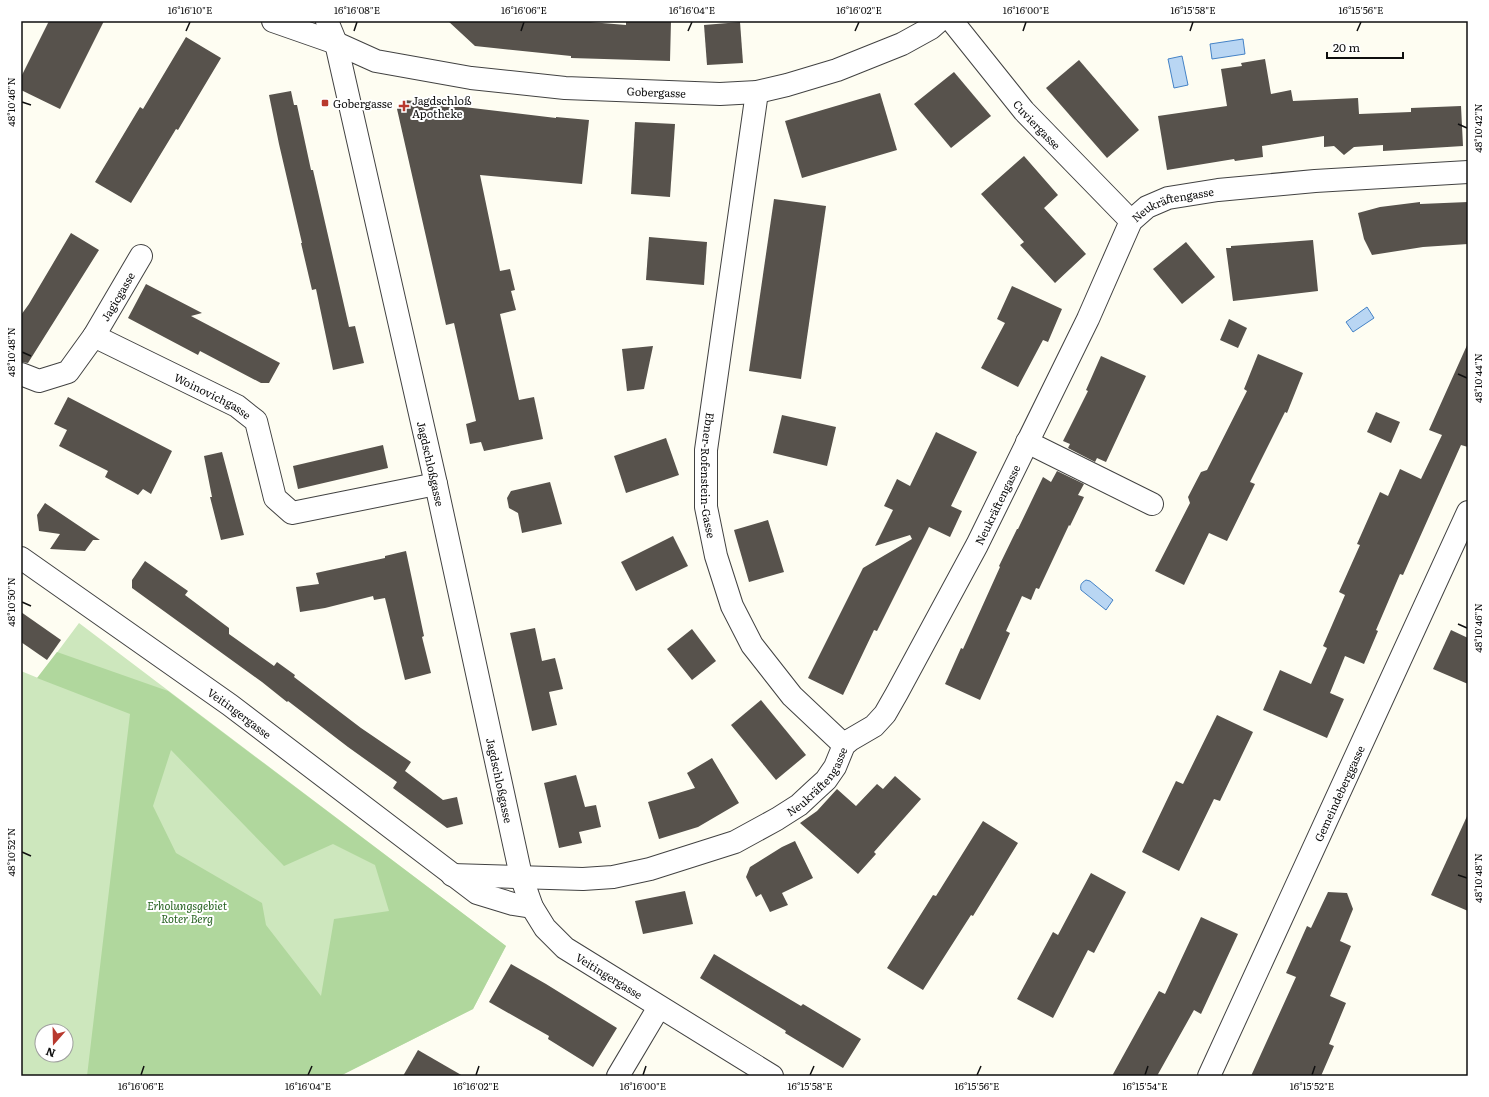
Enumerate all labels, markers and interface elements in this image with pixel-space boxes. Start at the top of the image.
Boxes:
text: 16°16'10"E [168,2,212,17]
text: 16°16'08"E [334,2,380,17]
text: 16°16'06"E [501,2,547,17]
text: 16°16'04"E [669,2,715,17]
text: 16°16'02"E [836,2,882,17]
text: 16°16'00"E [1003,2,1049,17]
text: 16°15'58"E [1170,2,1216,17]
text: 16°15'56"E [1339,2,1383,17]
scale bar [1327,34,1403,60]
text: 20 m [1333,38,1360,56]
text: 48°10'46"N [3,77,18,127]
street label: Gobergasse [626,82,687,101]
place label: Jagdschloß Apotheke [412,92,472,121]
place label: Gobergasse [333,95,393,111]
street label: Cuviergasse [1010,96,1065,153]
marker: Gobergasse [320,98,330,108]
marker: Jagdschloß Apotheke [399,101,409,111]
text: 48°10'42"N [1470,103,1485,153]
street label: Neukräftengasse [1128,183,1215,225]
street label: Jagicgasse [97,269,138,324]
text: 48°10'48"N [3,327,18,377]
text: 48°10'44"N [1470,353,1485,403]
street label: Woinovichgasse [172,369,255,423]
street label: Ebner-Rofenstein-Gasse [698,412,720,540]
street label: Jagdschloßgasse [414,419,449,508]
street label: Neukräftengasse [970,461,1024,547]
text: 48°10'50"N [3,577,18,627]
text: 48°10'46"N [1470,603,1485,653]
street label: Veitingergasse [205,684,275,742]
street label: Jagdschloßgasse [483,736,517,825]
street label: Gemeindeberggasse [1310,742,1368,844]
street label: Neukräftengasse [783,744,850,819]
text: 48°10'52"N [3,828,18,876]
text: 48°10'48"N [1470,853,1485,903]
park label: Erholungsgebiet Roter Berg [147,897,228,926]
street label: Veitingergasse [573,949,646,1002]
north arrow [34,1023,74,1063]
text: N [43,1044,57,1062]
text: 16°16'06"E [118,1078,164,1093]
text: 16°16'04"E [285,1078,331,1093]
text: 16°16'02"E [453,1078,499,1093]
text: 16°16'00"E [620,1078,666,1093]
text: 16°15'58"E [787,1078,833,1093]
text: 16°15'56"E [955,1078,999,1093]
text: 16°15'54"E [1122,1078,1168,1093]
text: 16°15'52"E [1290,1078,1334,1093]

